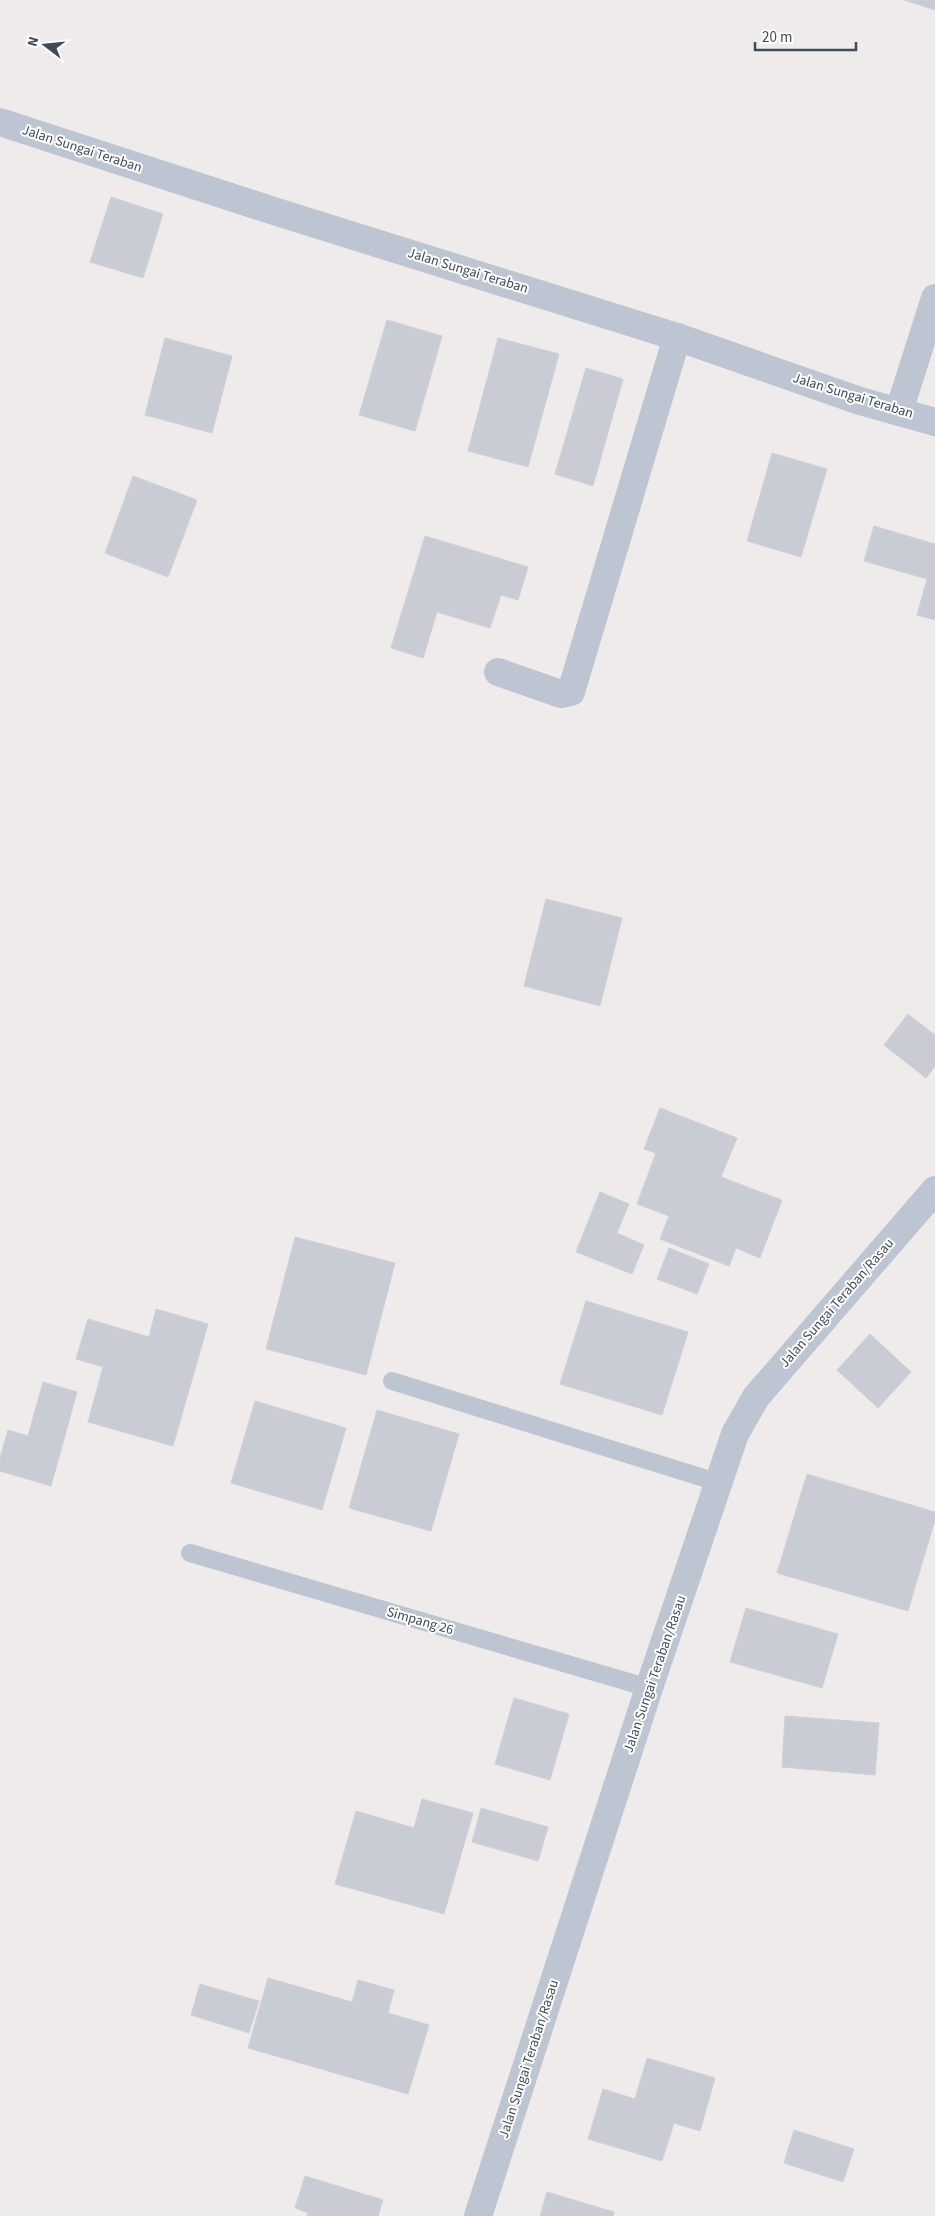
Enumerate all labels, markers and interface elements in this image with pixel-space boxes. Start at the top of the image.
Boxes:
north arrow [20,20,70,70]
scale bar [755,20,856,52]
text: 20 m [762,27,792,48]
text: N [23,34,44,49]
street label: Jalan Sungai Teraban [19,120,145,178]
street label: Jalan Sungai Teraban [405,243,531,299]
street label: Jalan Sungai Teraban [790,368,916,424]
street label: Jalan Sungai Teraban/Rasau [775,1234,899,1372]
street label: Jalan Sungai Teraban/Rasau [619,1592,691,1756]
street label: Simpang 26 [384,1602,456,1640]
street label: Jalan Sungai Teraban/Rasau [494,1977,564,2141]

